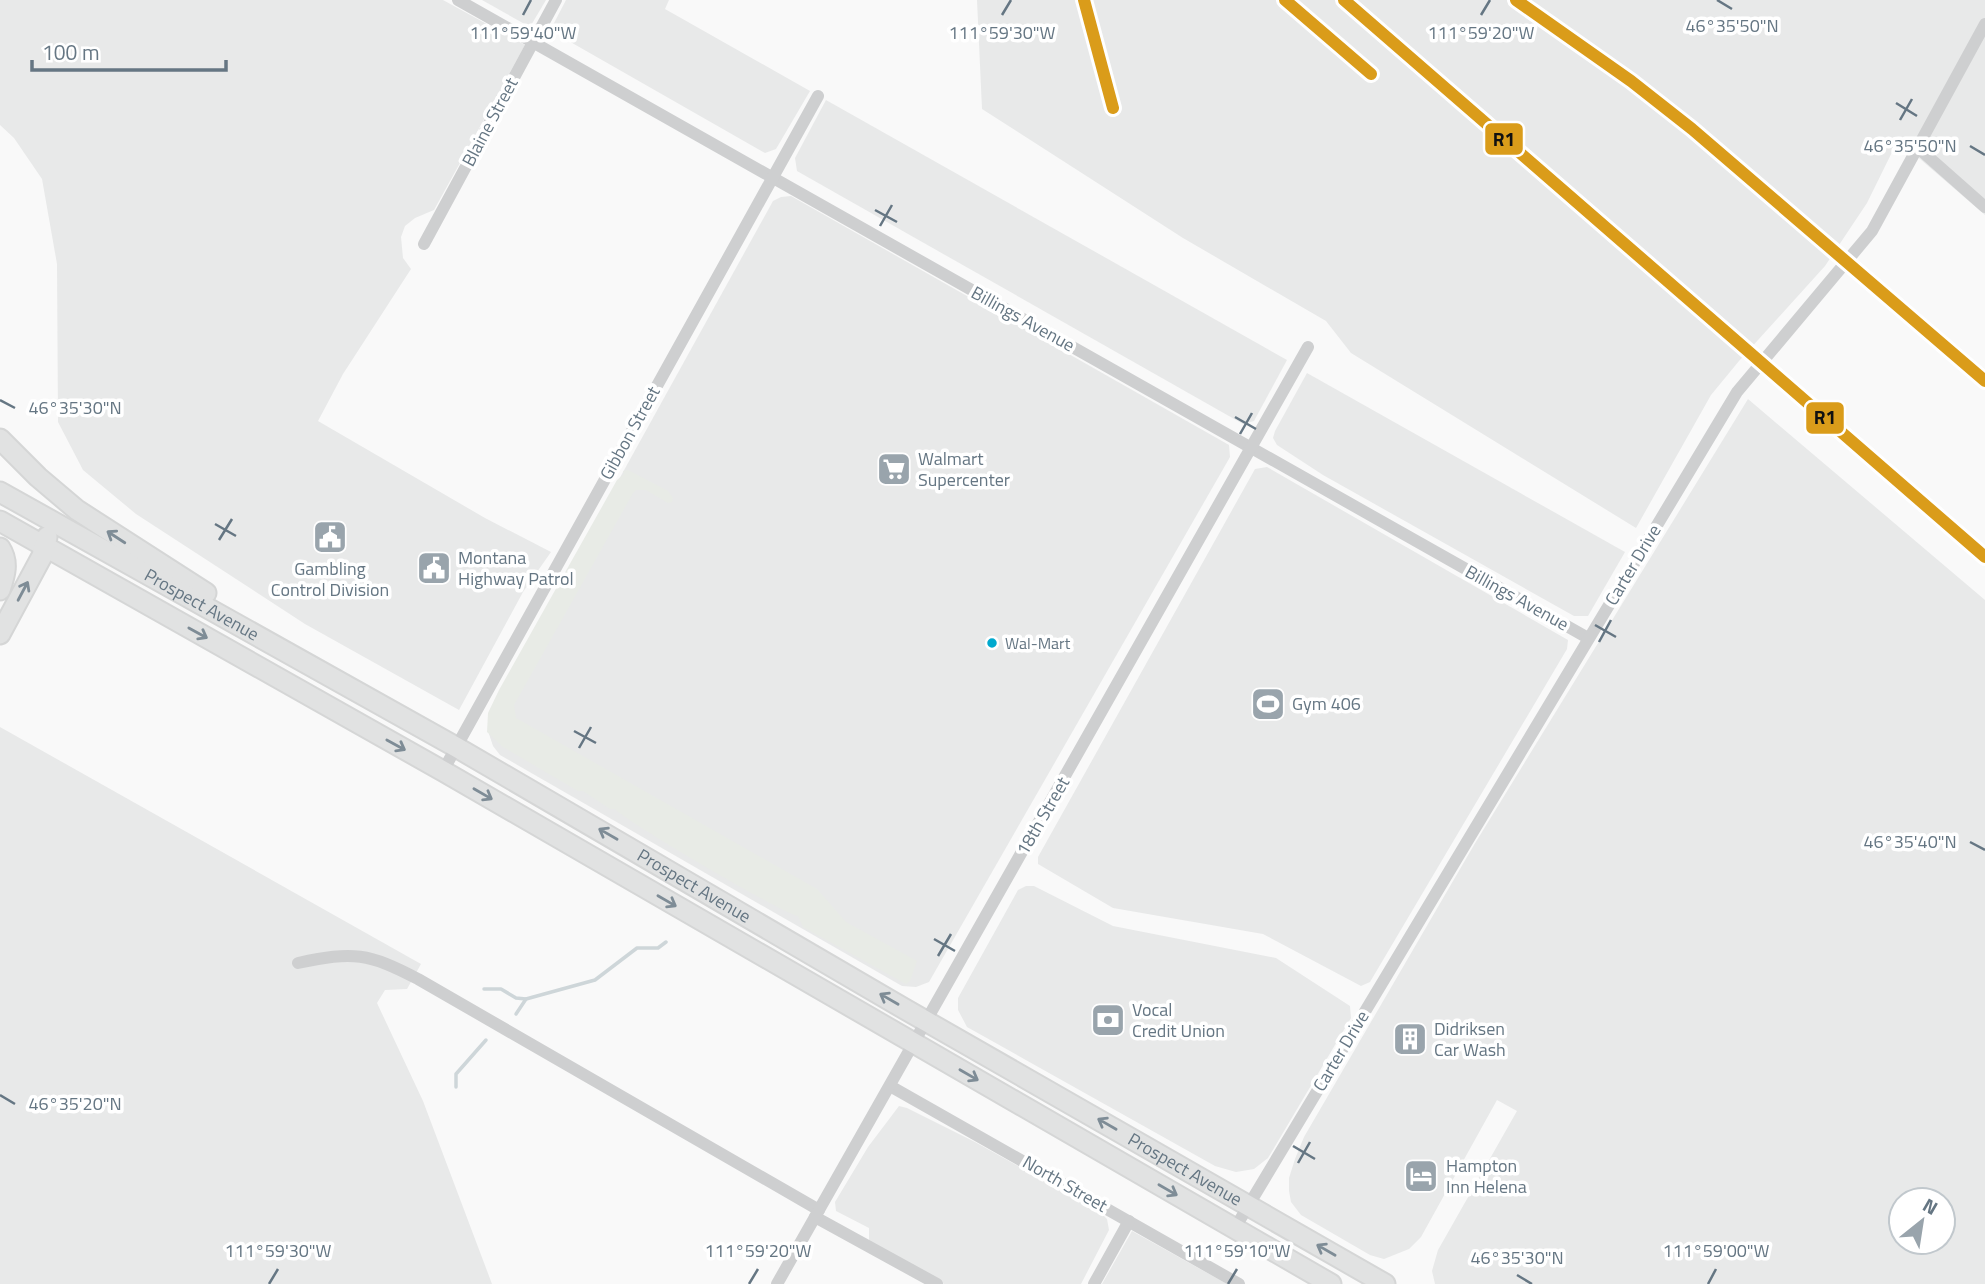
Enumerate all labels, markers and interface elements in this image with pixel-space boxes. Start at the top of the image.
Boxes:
text: 46°35'50"N [1685,12,1779,39]
text: 111°59'40"W [469,19,577,46]
text: 111°59'30"W [948,19,1056,46]
text: 111°59'20"W [1427,19,1535,46]
scale bar [32,28,226,72]
text: 100 m [42,36,99,68]
street label: Blaine Street [455,72,525,171]
line badge: R1 [1484,122,1524,156]
text: R1 [1493,124,1515,153]
text: 46°35'50"N [1863,132,1957,159]
street label: Billings Avenue [966,279,1080,358]
street label: Gibbon Street [593,380,667,485]
text: 46°35'30"N [28,394,122,421]
line badge: R1 [1805,401,1845,435]
text: R1 [1814,402,1836,431]
place label: Walmart Supercenter [918,445,1010,493]
supermarket icon: Walmart Supercenter [875,450,913,488]
public building icon: Gambling Control Division [311,518,349,556]
street label: Carter Drive [1598,519,1667,610]
one-way arrow [107,530,127,544]
place label: Montana Highway Patrol [458,544,574,592]
public building icon: Montana Highway Patrol [415,549,453,587]
place label: Gambling Control Division [271,555,389,603]
street label: Billings Avenue [1460,558,1574,637]
street label: Prospect Avenue [140,561,264,647]
one-way arrow [16,581,30,601]
one-way arrow [188,626,208,640]
place label: Wal-Mart [1005,631,1071,655]
marker: Wal-Mart [985,636,999,650]
sports icon: Gym 406 [1249,685,1287,723]
place label: Gym 406 [1292,690,1361,717]
one-way arrow [386,738,406,752]
street label: 18th Street [1009,771,1076,860]
one-way arrow [472,788,492,802]
one-way arrow [599,827,619,841]
text: 46°35'40"N [1863,828,1957,855]
street label: Prospect Avenue [632,842,756,929]
one-way arrow [656,895,677,908]
one-way arrow [879,992,899,1006]
place label: Vocal Credit Union [1132,996,1225,1044]
bank icon: Vocal Credit Union [1089,1001,1127,1039]
street label: Carter Drive [1306,1005,1375,1096]
place label: Didriksen Car Wash [1434,1015,1506,1063]
building icon: Didriksen Car Wash [1391,1020,1429,1058]
one-way arrow [959,1068,979,1082]
text: 46°35'20"N [28,1090,122,1117]
one-way arrow [1098,1117,1118,1131]
street label: Prospect Avenue [1123,1126,1247,1212]
street label: North Street [1018,1148,1113,1219]
place label: Hampton Inn Helena [1446,1152,1527,1200]
hotel icon: Hampton Inn Helena [1402,1157,1440,1195]
one-way arrow [1158,1183,1178,1197]
north arrow [1887,1186,1957,1256]
text: N [1918,1190,1944,1222]
text: 111°59'30"W [224,1237,332,1264]
text: 111°59'20"W [704,1237,812,1264]
text: 111°59'10"W [1183,1237,1291,1264]
text: 111°59'00"W [1662,1237,1770,1264]
one-way arrow [1316,1243,1336,1257]
text: 46°35'30"N [1470,1244,1564,1271]

